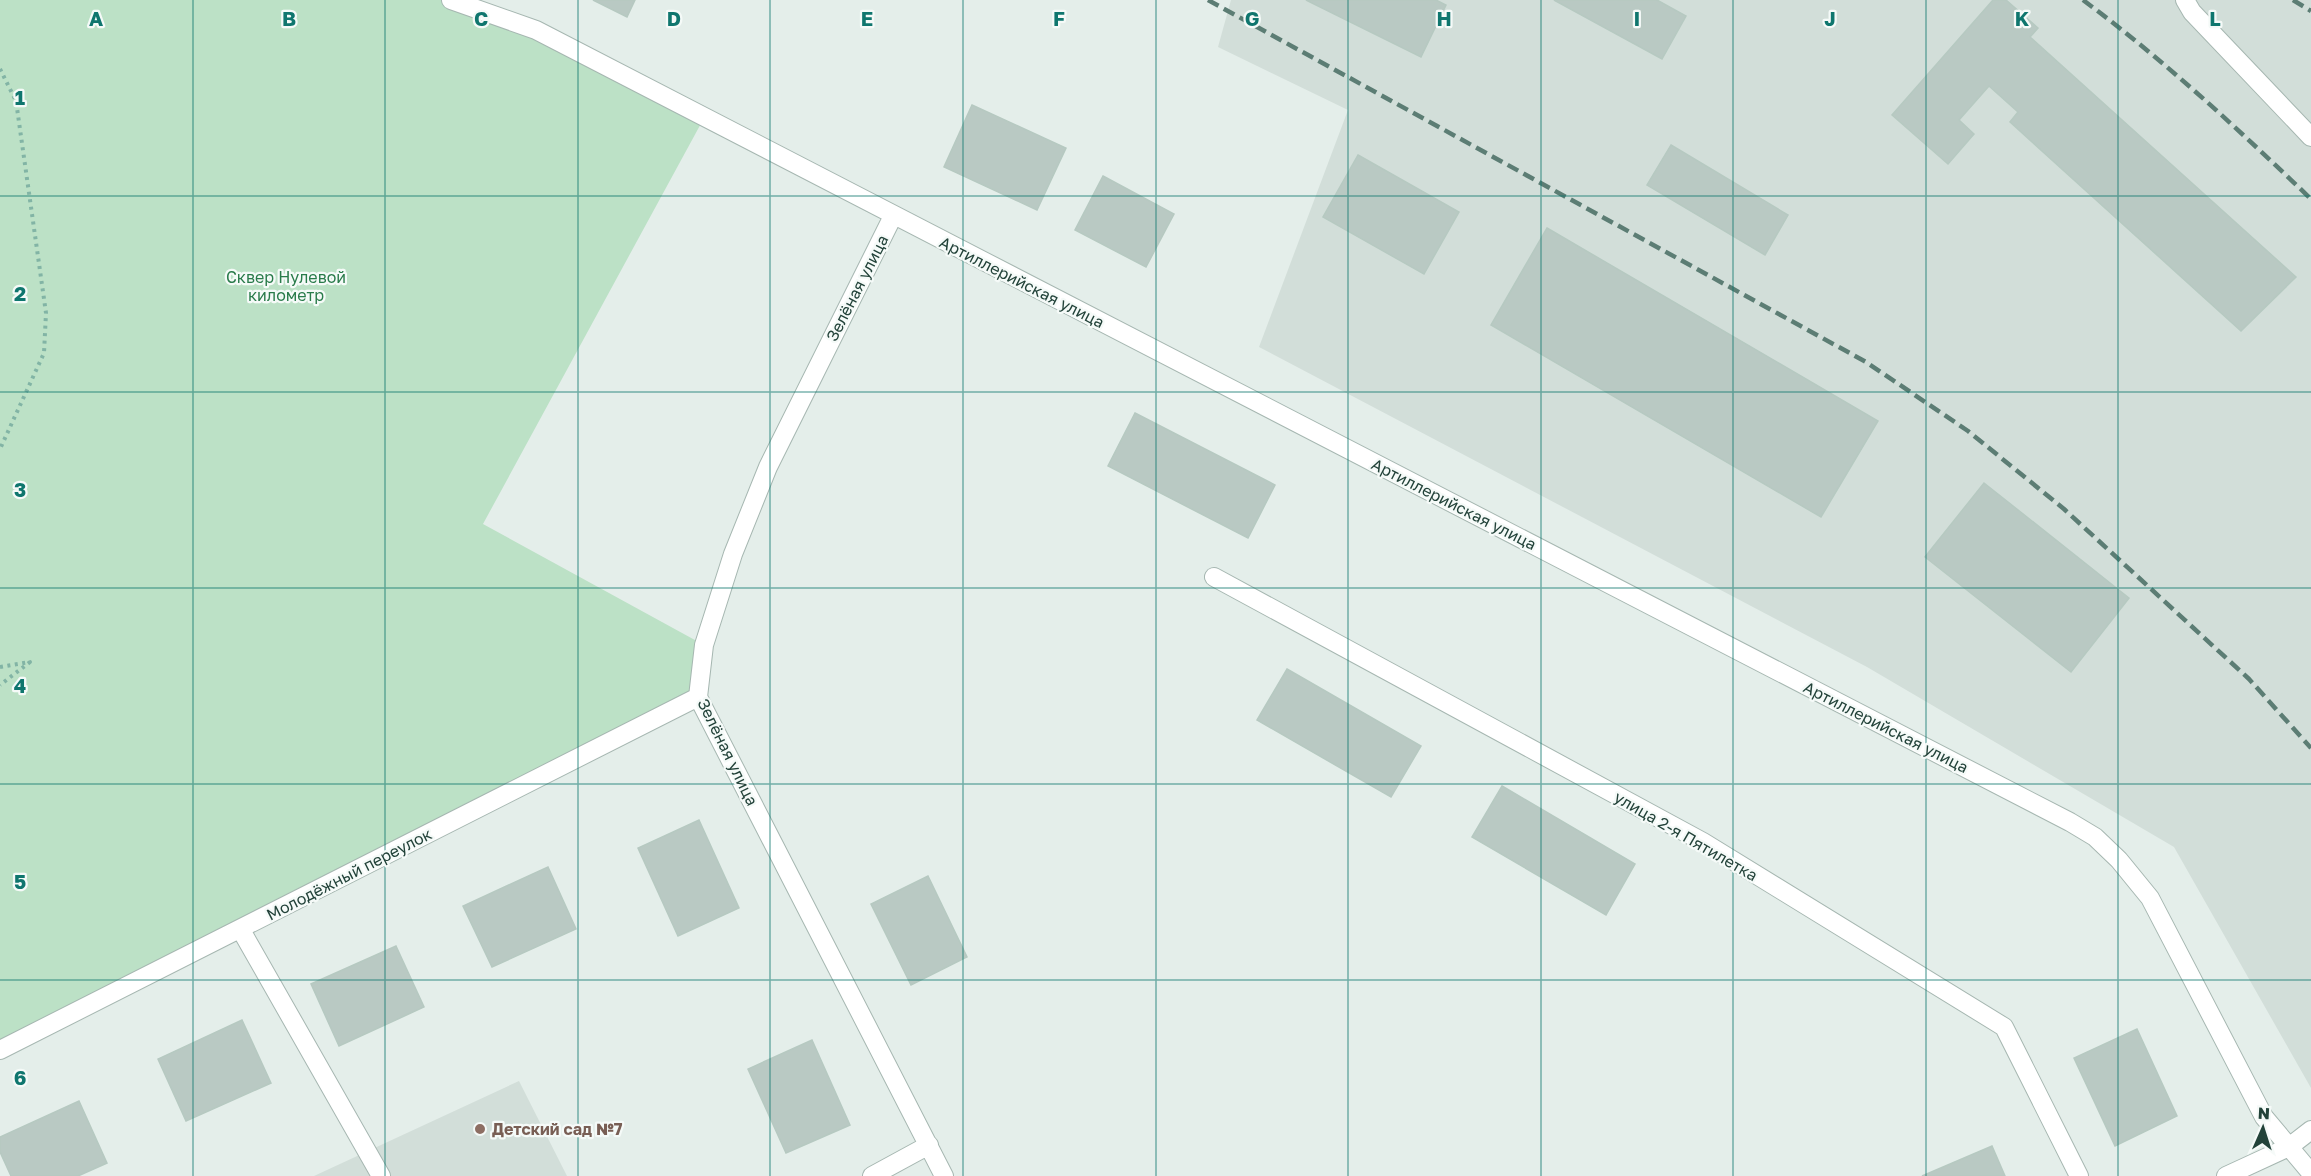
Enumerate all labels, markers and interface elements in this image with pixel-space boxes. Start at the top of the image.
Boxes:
text: A [89,6,103,30]
text: B [282,6,296,30]
text: C [474,6,488,30]
text: D [667,6,681,30]
text: E [861,6,873,30]
text: F [1053,6,1065,30]
text: G [1245,6,1259,30]
text: H [1436,6,1452,30]
text: I [1634,6,1640,30]
text: J [1824,6,1836,30]
text: K [2015,6,2030,30]
text: L [2209,6,2221,30]
text: 1 [15,85,25,109]
street label: Зелёная улица [822,231,892,345]
street label: Артиллерийская улица [936,232,1108,332]
park label: Сквер Нулевой километр [226,267,346,305]
text: 2 [14,281,26,305]
street label: Артиллерийская улица [1368,454,1540,554]
text: 3 [14,477,26,501]
text: 4 [14,673,26,697]
street label: Артиллерийская улица [1800,677,1972,777]
street label: Зелёная улица [693,695,763,809]
street label: улица 2-я Пятилетка [1611,787,1761,885]
street label: Молодёжный переулок [263,824,435,924]
text: 5 [14,869,26,893]
text: 6 [14,1065,26,1089]
north arrow [2233,1098,2293,1158]
text: N [2257,1103,2270,1123]
place label: Детский сад №7 [492,1119,623,1139]
marker: Детский сад №7 [473,1122,487,1136]

